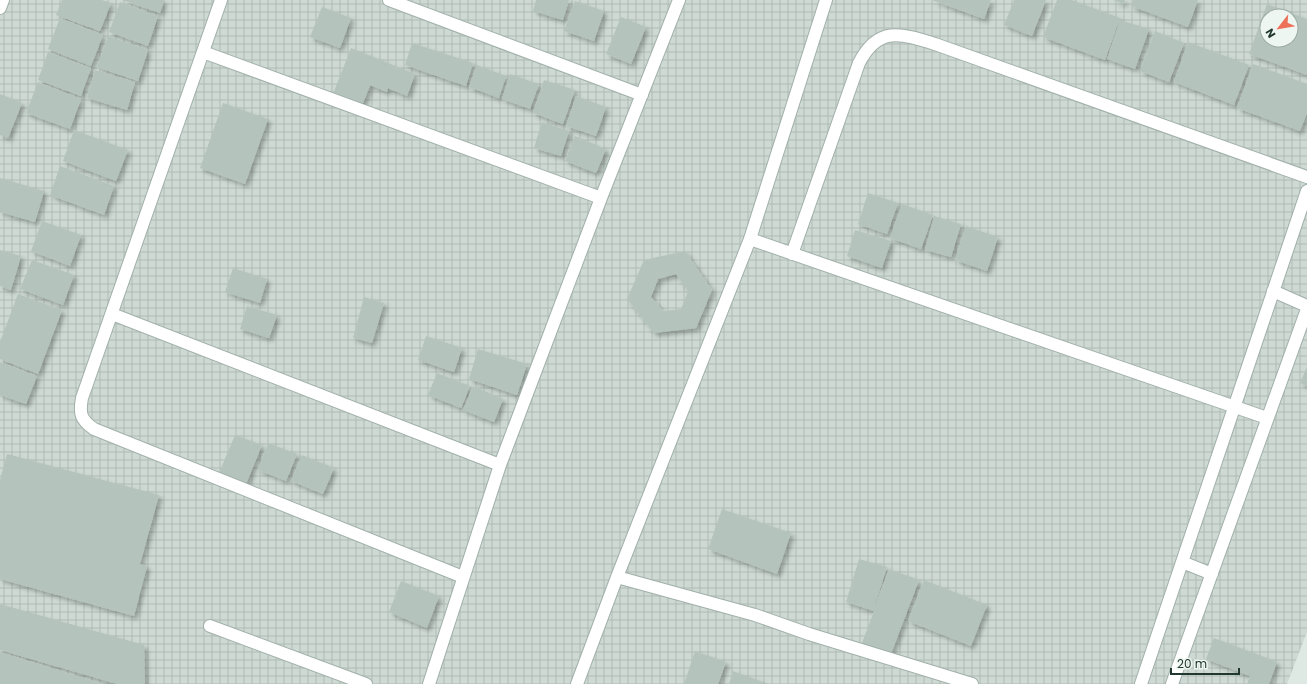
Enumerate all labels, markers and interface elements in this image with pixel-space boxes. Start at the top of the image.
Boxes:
north arrow [1259,8,1299,48]
text: N [1261,25,1279,41]
scale bar [1171,650,1239,676]
text: 20 m [1177,655,1207,672]

